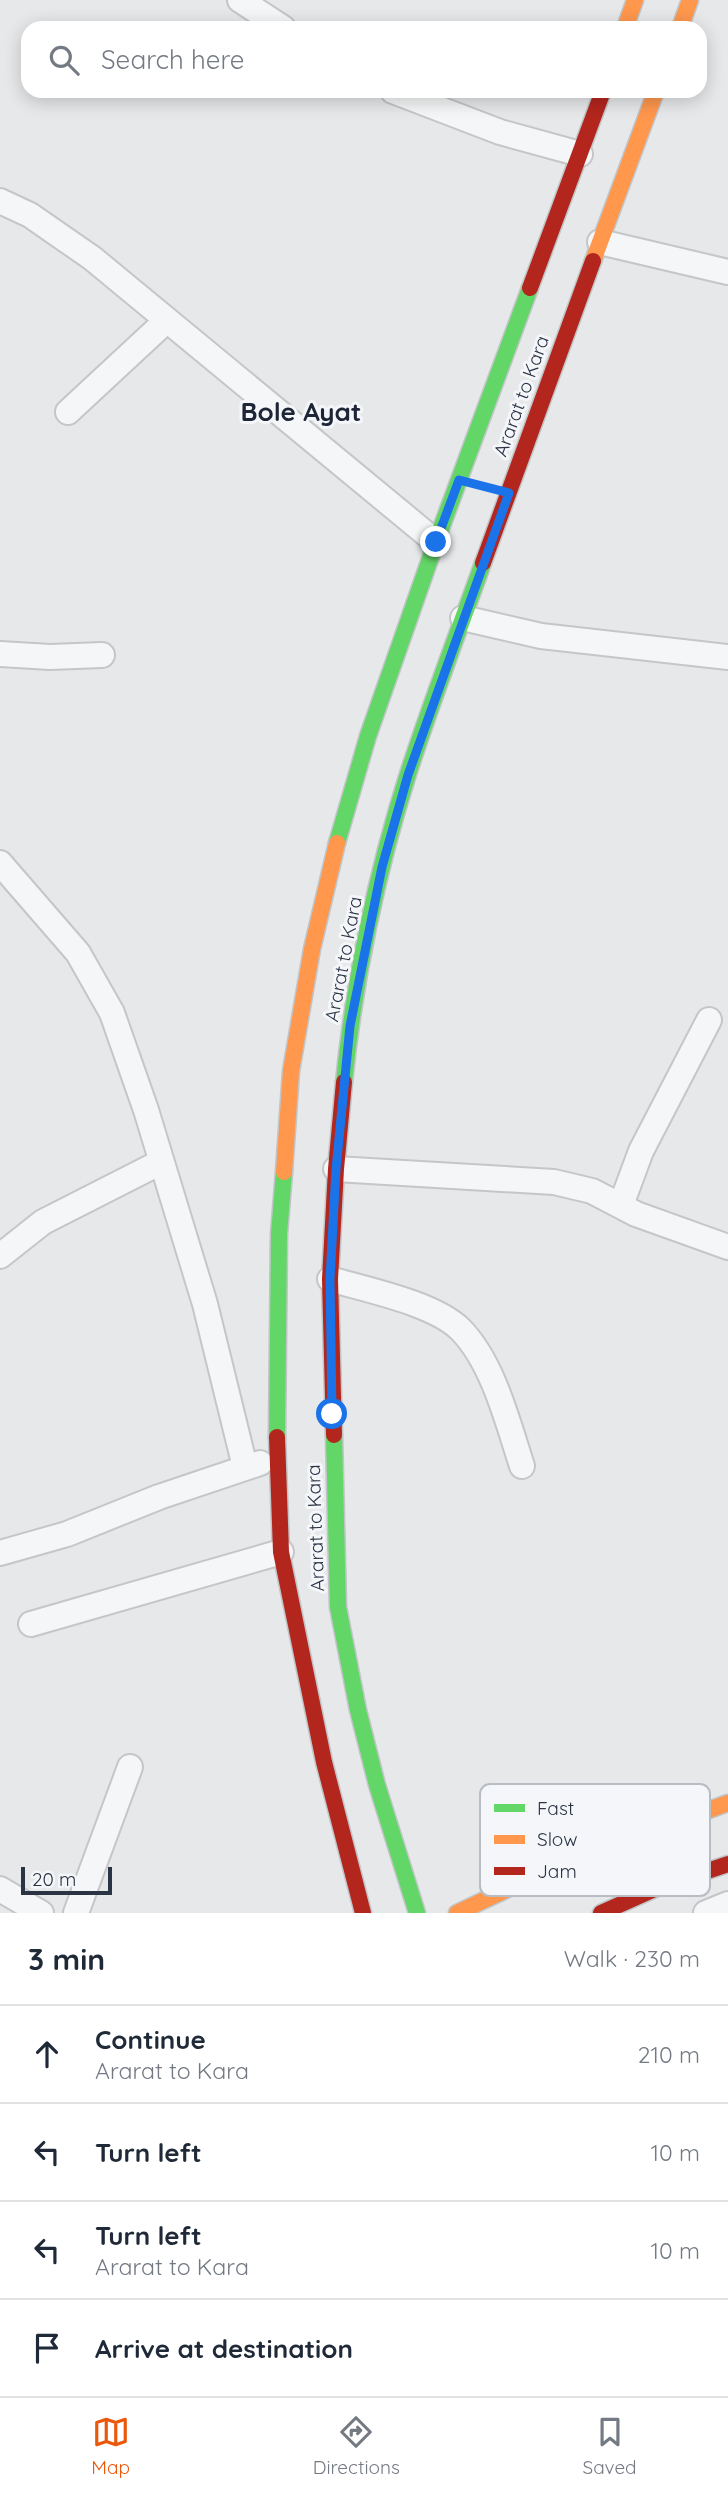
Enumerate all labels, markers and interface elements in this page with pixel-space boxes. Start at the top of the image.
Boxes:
search box [21,21,707,98]
icon: search [45,41,83,79]
text: Search here [101,43,245,76]
street label: Ararat to Kara [488,332,554,460]
district label: Bole Ayat [241,395,361,428]
route end [420,526,451,557]
street label: Ararat to Kara [319,894,367,1024]
route start [316,1398,347,1429]
street label: Ararat to Kara [301,1464,329,1592]
legend [480,1784,710,1896]
text: Fast [537,1796,574,1820]
text: Slow [537,1827,578,1851]
text: Jam [537,1859,577,1883]
scale bar [21,1864,112,1896]
text: 20 m [32,1867,76,1891]
text: 3 min [28,1940,105,1978]
text: Walk · 230 m [564,1944,700,1973]
text: Continue [95,2023,206,2056]
icon: ahead [28,2035,66,2073]
text: 210 m [638,2040,700,2069]
text: Ararat to Kara [95,2056,249,2085]
icon: left [28,2133,66,2171]
text: Turn left [95,2136,202,2169]
text: 10 m [651,2138,700,2167]
text: Turn left [95,2219,202,2252]
icon: left [28,2231,66,2269]
text: 10 m [651,2236,700,2265]
text: Ararat to Kara [95,2252,249,2281]
icon: arrive [28,2329,66,2367]
text: Arrive at destination [95,2332,353,2365]
tab: Map [91,2413,130,2479]
tab: Directions [313,2413,400,2479]
tab: Saved [582,2413,637,2479]

